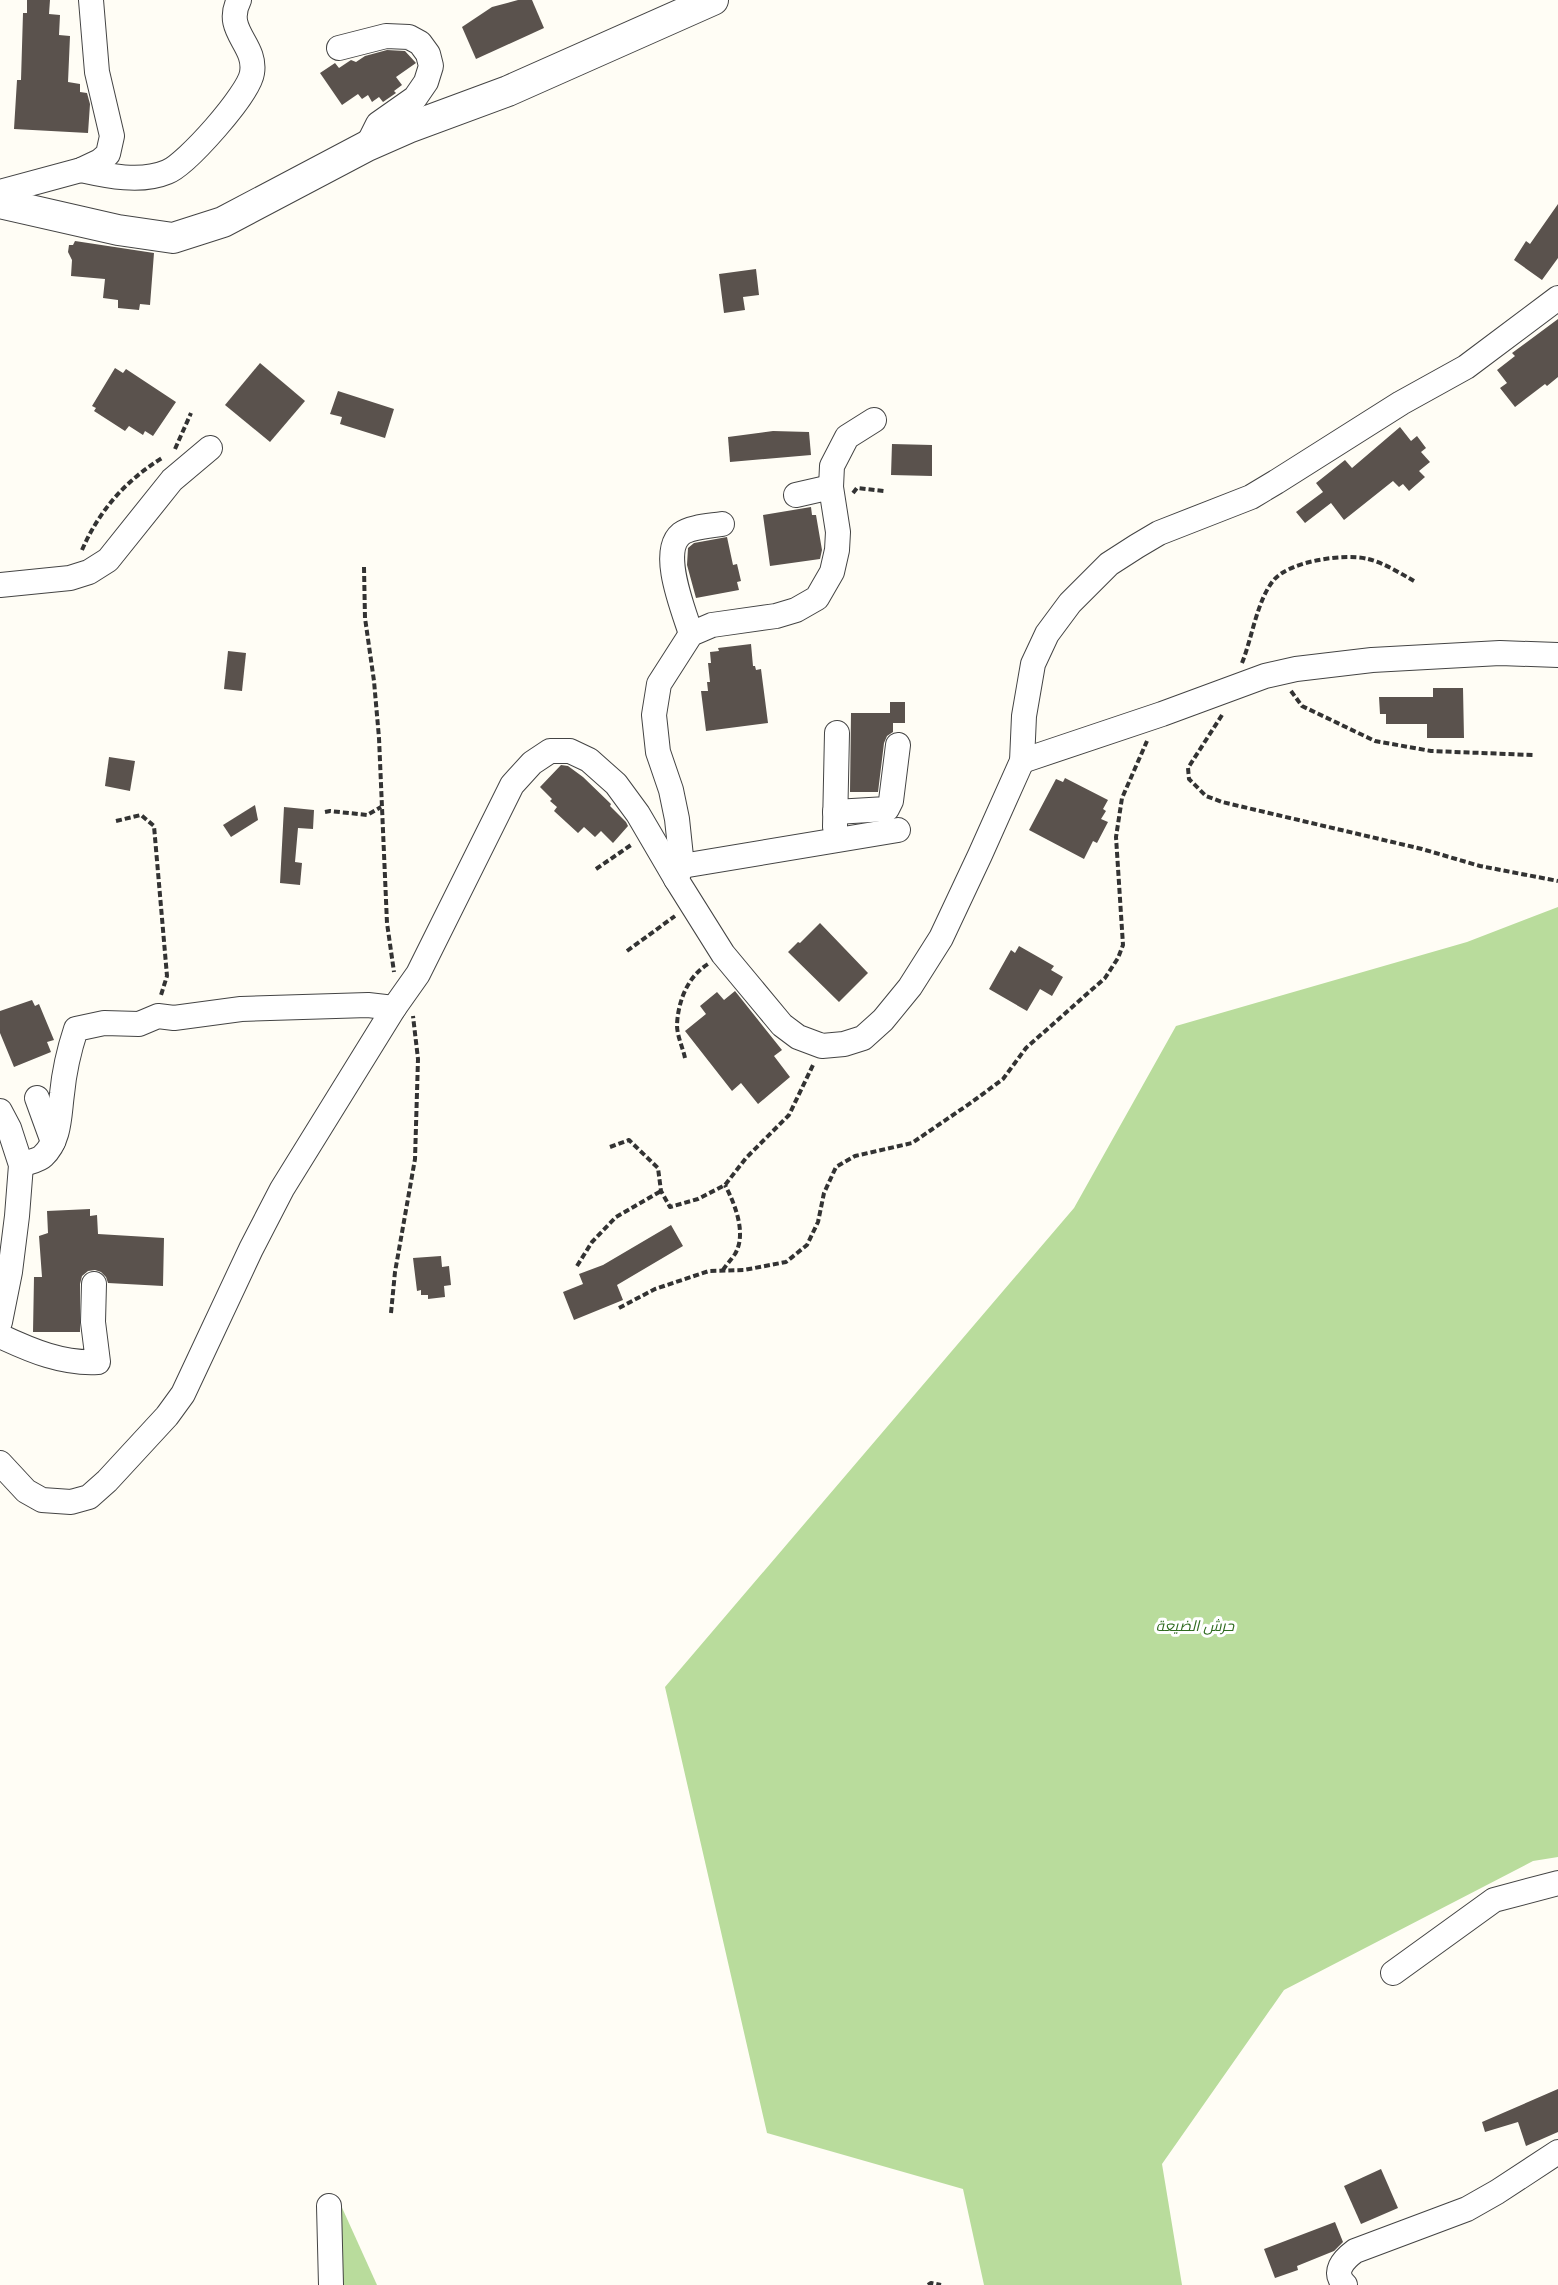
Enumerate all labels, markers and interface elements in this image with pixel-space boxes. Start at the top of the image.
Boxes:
park label: حرش الضيعة [1156,1615,1235,1635]

